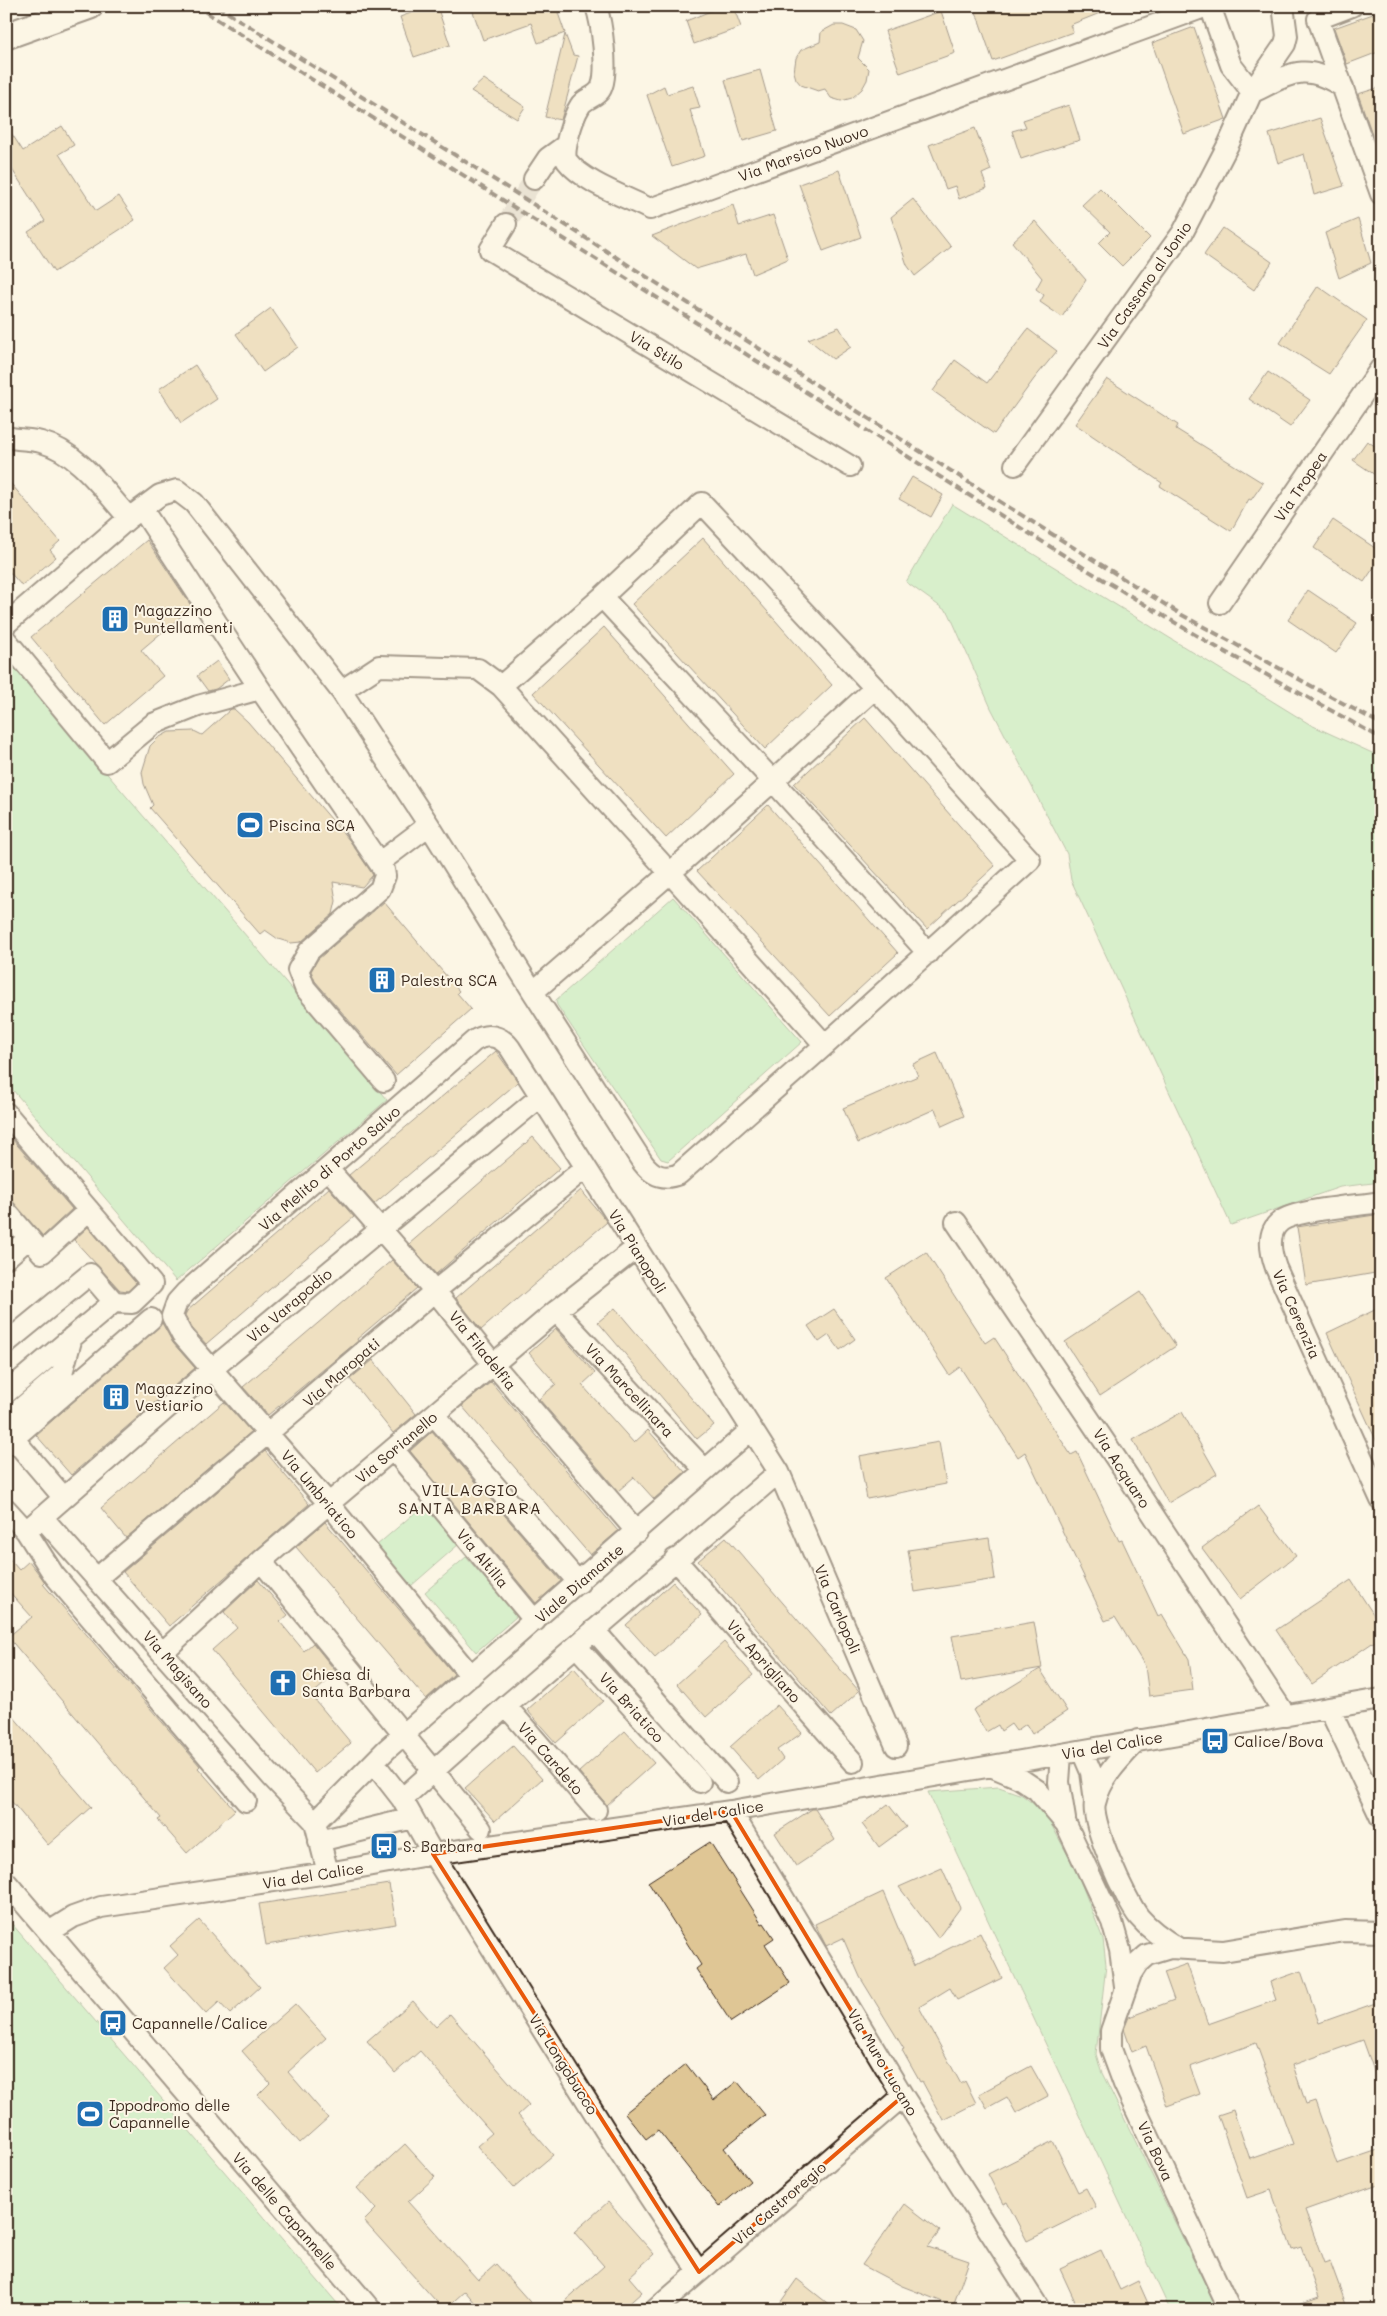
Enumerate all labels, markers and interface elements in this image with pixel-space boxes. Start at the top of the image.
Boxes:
street label: Via Marsico Nuovo [735,120,871,186]
street label: Via Cassano al Jonio [1092,217,1196,353]
street label: Via Stilo [626,326,688,374]
street label: Via Tropea [1269,447,1331,525]
place label: Magazzino Puntellamenti [134,600,233,637]
building icon: Magazzino Puntellamenti [100,604,130,634]
sports icon: Piscina SCA [235,810,265,840]
place label: Piscina SCA [269,815,355,835]
building icon: Palestra SCA [367,965,397,995]
place label: Palestra SCA [401,970,498,990]
street label: Via Melito di Porto Salvo [254,1101,404,1235]
street label: Via Pianopoli [604,1205,672,1297]
street label: Via Varapodio [242,1263,336,1347]
street label: Via Cerenzia [1268,1266,1326,1362]
street label: Via Filadelfia [445,1306,521,1394]
street label: Via Maropati [298,1333,384,1411]
street label: Via Marcellinara [581,1339,679,1441]
place label: Magazzino Vestiario [135,1378,213,1415]
building icon: Magazzino Vestiario [101,1382,131,1412]
street label: Via Sorianello [351,1407,441,1487]
street label: Via Acquaro [1089,1424,1155,1512]
street label: Via Umbriatico [277,1445,363,1543]
district label: VILLAGGIO SANTA BARBARA [398,1479,542,1518]
street label: Via Altilia [452,1524,514,1592]
street label: Viale Diamante [530,1539,628,1627]
street label: Via Carlopoli [810,1561,866,1657]
street label: Via Aprigliano [722,1615,806,1707]
street label: Via Magisano [139,1626,217,1712]
place label: Chiesa di Santa Barbara [302,1664,411,1701]
church icon: Chiesa di Santa Barbara [268,1668,298,1698]
street label: Via Briatico [595,1668,669,1746]
street label: Via Cardeto [514,1717,588,1799]
street label: Via del Calice [1060,1726,1164,1764]
bus stop icon: Calice/Bova [1200,1726,1230,1756]
place label: Calice/Bova [1234,1731,1324,1751]
street label: Via del Calice [661,1795,765,1831]
bus stop icon: S. Barbara [369,1831,399,1861]
place label: S. Barbara [403,1836,483,1856]
street label: Via del Calice [261,1857,365,1893]
street label: Via Muro Lucano [843,2005,923,2119]
bus stop icon: Capannelle/Calice [98,2008,128,2038]
street label: Via Longobucco [525,2010,603,2118]
place label: Capannelle/Calice [132,2013,268,2033]
place label: Ippodromo delle Capannelle [109,2095,230,2132]
sports icon: Ippodromo delle Capannelle [75,2099,105,2129]
street label: Via Bova [1133,2118,1179,2184]
street label: Via delle Capannelle [228,2148,342,2274]
street label: Via Castroregio [728,2157,830,2249]

